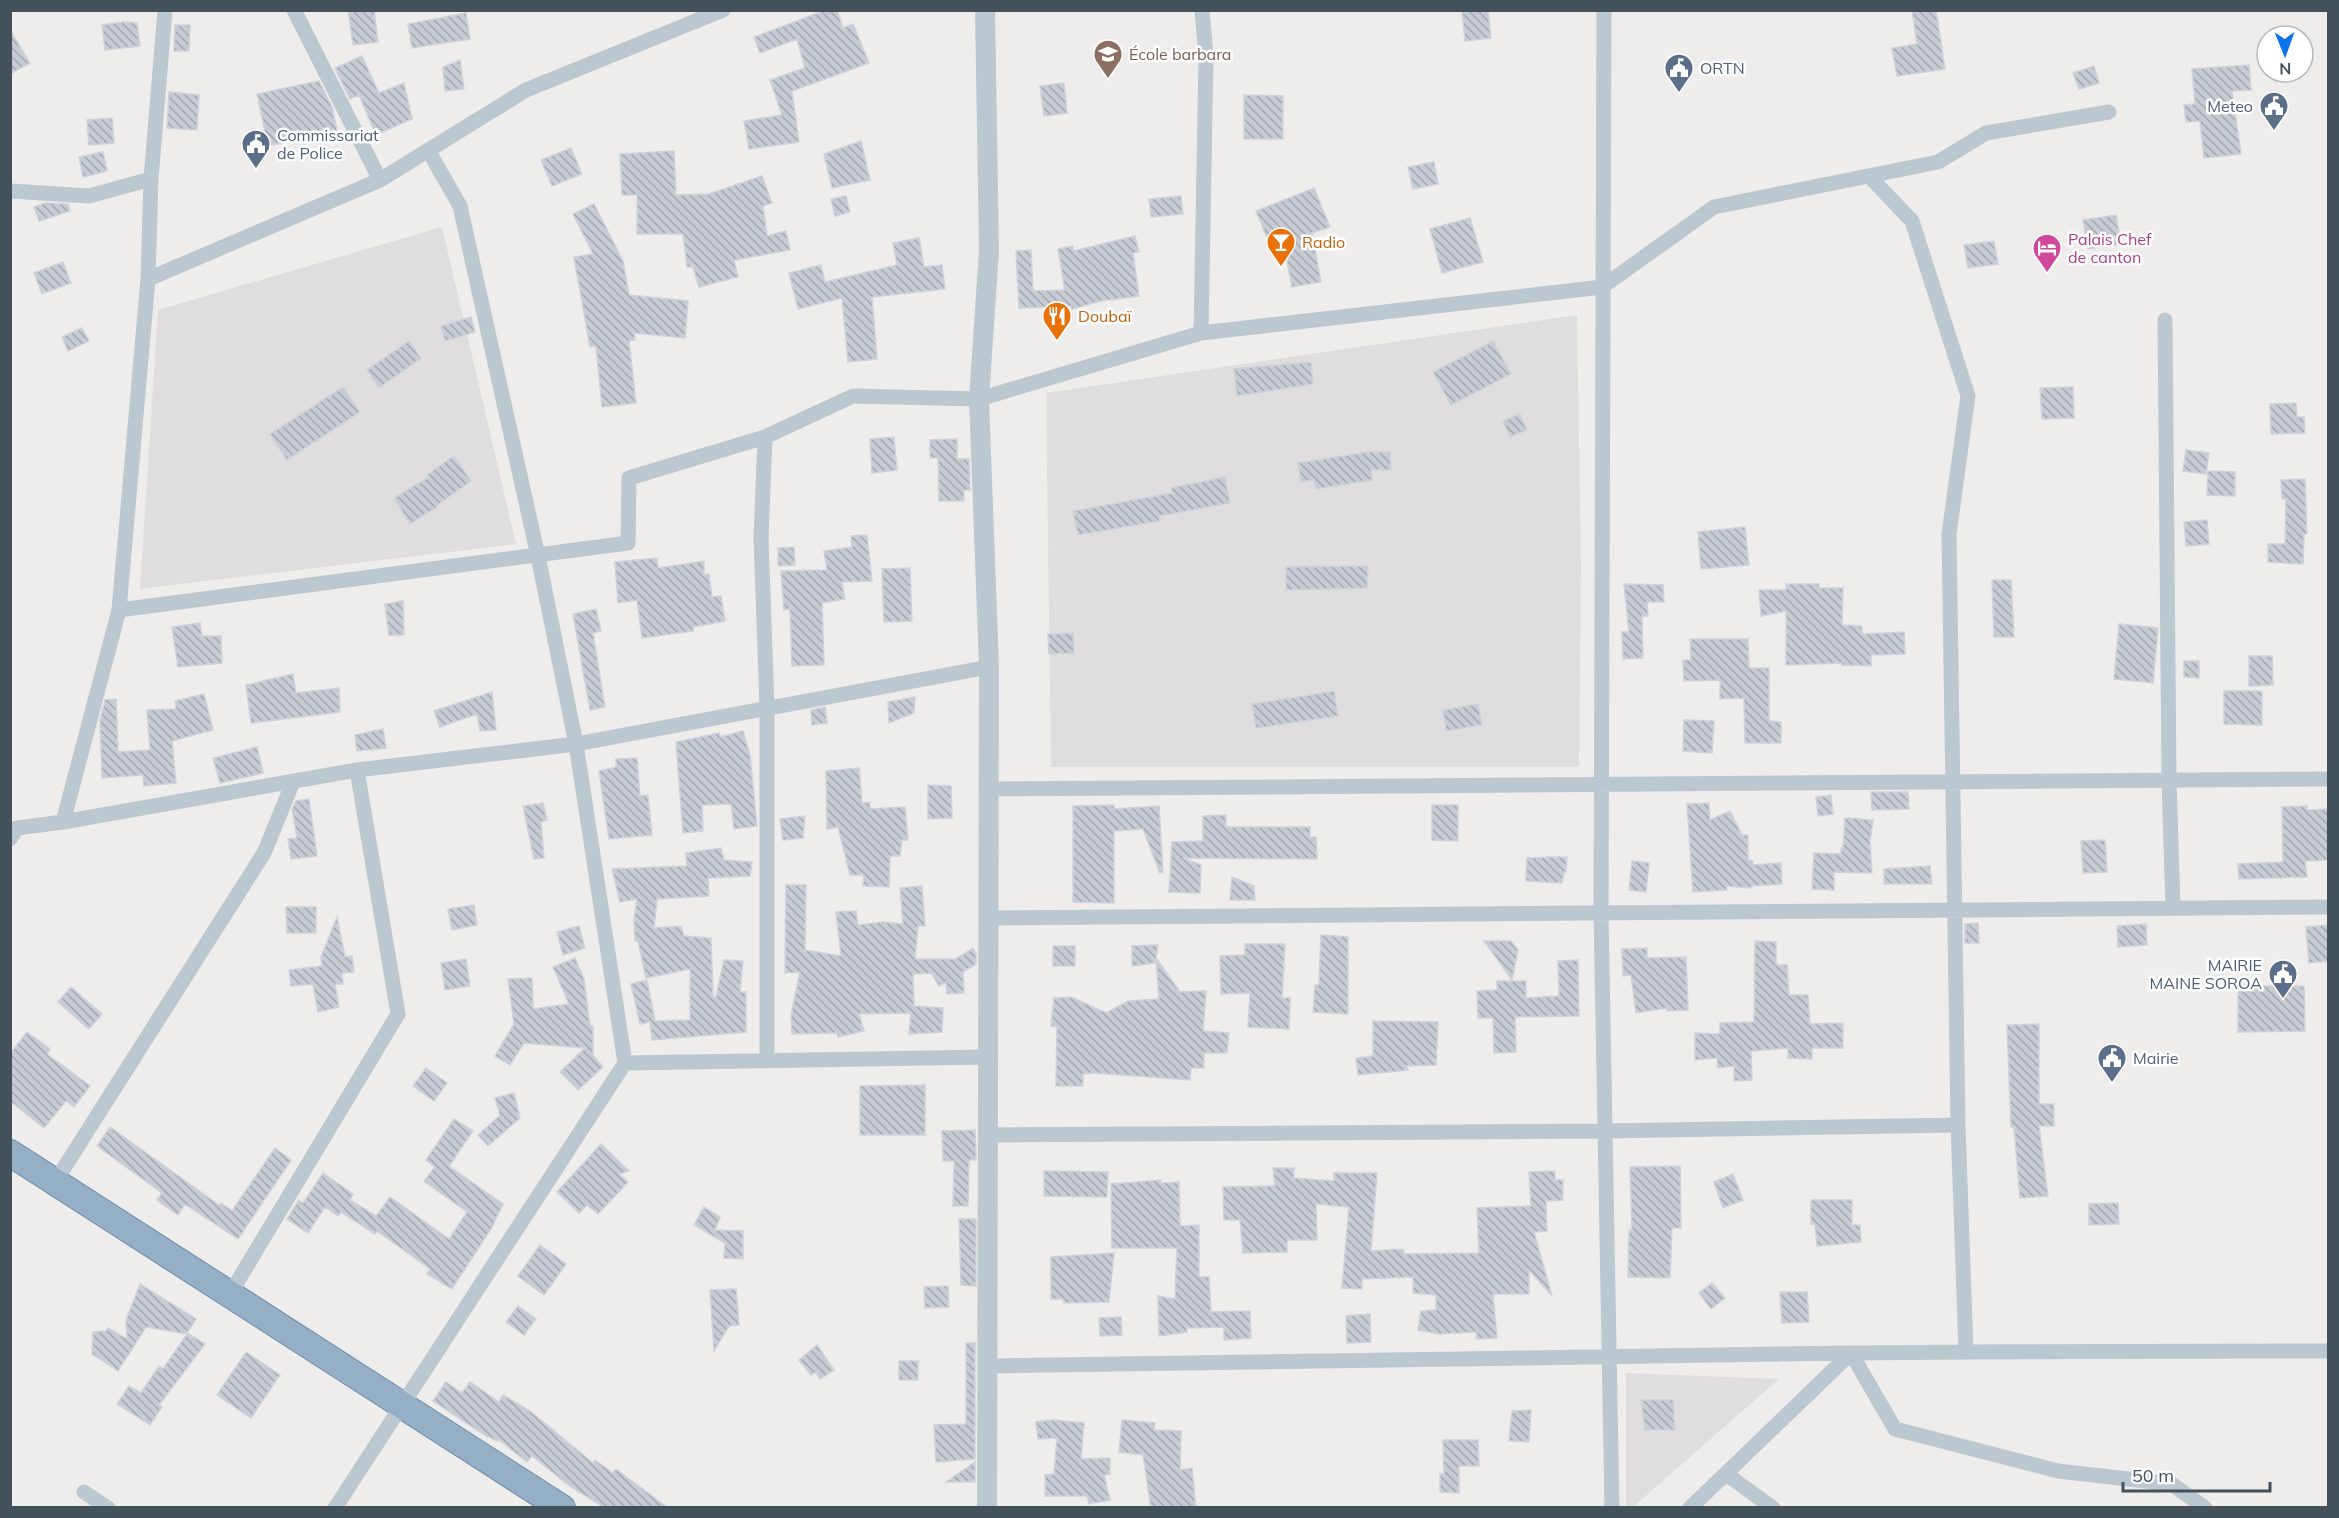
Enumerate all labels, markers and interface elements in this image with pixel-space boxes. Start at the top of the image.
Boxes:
north arrow [2255,24,2315,84]
school or university icon: École barbara [1092,38,1124,80]
place label: École barbara [1129,44,1231,64]
public building icon: ORTN [1663,52,1695,94]
place label: ORTN [1700,58,1745,78]
text: N [2279,59,2291,79]
public building icon: Meteo [2258,90,2290,132]
place label: Meteo [2207,96,2253,116]
place label: Commissariat de Police [277,125,379,163]
public building icon: Commissariat de Police [240,128,272,170]
bar icon: Radio [1265,226,1297,268]
place label: Palais Chef de canton [2068,229,2152,267]
place label: Radio [1302,232,1345,252]
hotel icon: Palais Chef de canton [2031,232,2063,274]
restaurant icon: Doubaï [1041,300,1073,342]
place label: Doubaï [1078,306,1132,326]
place label: MAIRIE MAINE SOROA [2150,955,2262,993]
public building icon: MAIRIE MAINE SOROA [2267,958,2299,1000]
public building icon: Mairie [2096,1042,2128,1084]
place label: Mairie [2133,1048,2178,1068]
scale bar [2123,1455,2270,1493]
text: 50 m [2132,1464,2174,1487]

